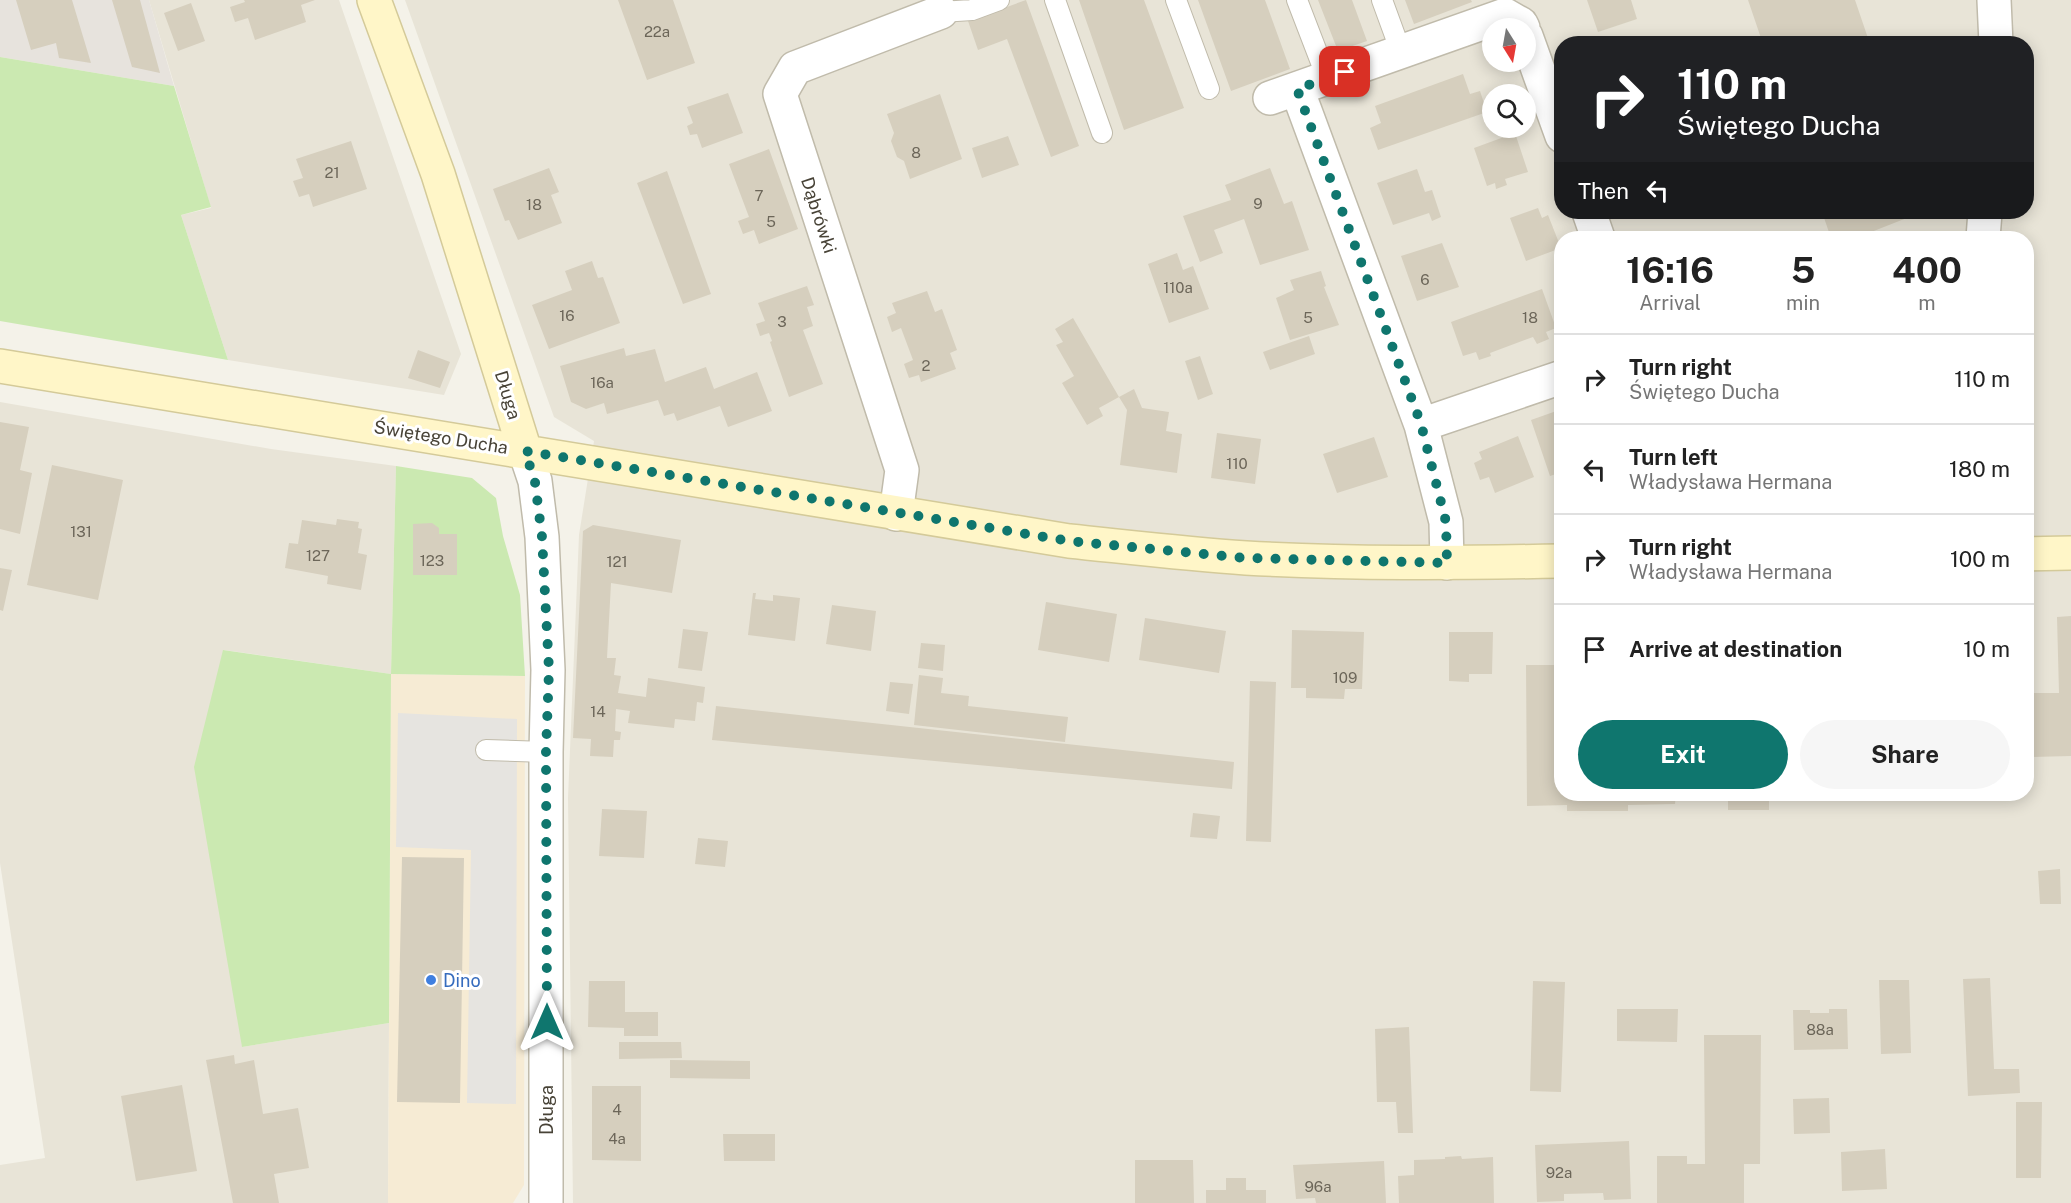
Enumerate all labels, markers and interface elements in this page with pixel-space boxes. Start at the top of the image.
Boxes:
north arrow [1482,18,1536,72]
map controls [1482,18,1536,138]
house number: 22a [644,23,670,40]
pin [1319,46,1370,97]
icon: arrive [1328,55,1361,88]
text: 110 m [1677,59,1787,108]
icon: right [1578,60,1656,138]
button: search [1482,84,1536,138]
text: Świętego Ducha [1677,109,1880,141]
house number: 8 [911,144,921,161]
house number: 21 [324,164,340,181]
street label: Dąbrówki [797,174,841,256]
icon: left [1641,174,1674,207]
text: Then [1578,178,1629,204]
house number: 7 [754,187,764,204]
house number: 9 [1253,195,1263,212]
house number: 18 [526,196,542,213]
house number: 5 [766,213,776,230]
text: 16:16 [1626,249,1714,291]
text: 5 [1791,249,1815,291]
text: 400 [1892,249,1962,291]
house number: 6 [1420,271,1430,288]
house number: 110a [1163,279,1193,296]
text: Arrival [1639,291,1701,315]
text: min [1786,291,1820,315]
text: m [1918,291,1936,315]
house number: 16 [559,307,575,324]
house number: 5 [1303,309,1313,326]
house number: 18 [1522,309,1538,326]
house number: 3 [777,313,787,330]
text: Turn right [1629,354,1732,380]
house number: 2 [922,357,931,374]
icon: right [1578,363,1611,396]
text: 110 m [1954,366,2010,392]
street label: Długa [491,368,525,422]
house number: 16a [590,374,614,391]
text: Świętego Ducha [1629,380,1780,404]
street label: Świętego Ducha [372,415,510,458]
text: Turn left [1629,444,1718,470]
icon: left [1578,453,1611,486]
house number: 110 [1226,455,1248,472]
text: 180 m [1949,456,2010,482]
text: Władysława Hermana [1629,470,1832,494]
house number: 131 [70,523,92,540]
text: Turn right [1629,534,1732,560]
icon: right [1578,543,1611,576]
text: 100 m [1950,546,2010,572]
house number: 127 [306,547,330,564]
house number: 123 [420,552,444,569]
house number: 121 [606,553,628,570]
text: Władysława Hermana [1629,560,1832,584]
icon: arrive [1578,633,1611,666]
text: Arrive at destination [1629,636,1842,662]
text: 10 m [1963,636,2010,662]
house number: 109 [1333,669,1357,686]
house number: 14 [590,703,606,720]
button: Exit [1578,720,1788,789]
button: Share [1800,720,2010,789]
place label: Dino [443,970,481,991]
marker: Dino [424,973,438,987]
position arrow [515,990,579,1054]
house number: 88a [1806,1021,1834,1038]
street label: Długa [536,1085,557,1135]
house number: 4 [612,1101,622,1118]
house number: 4a [608,1130,626,1147]
house number: 92a [1546,1164,1572,1181]
house number: 96a [1305,1178,1331,1195]

